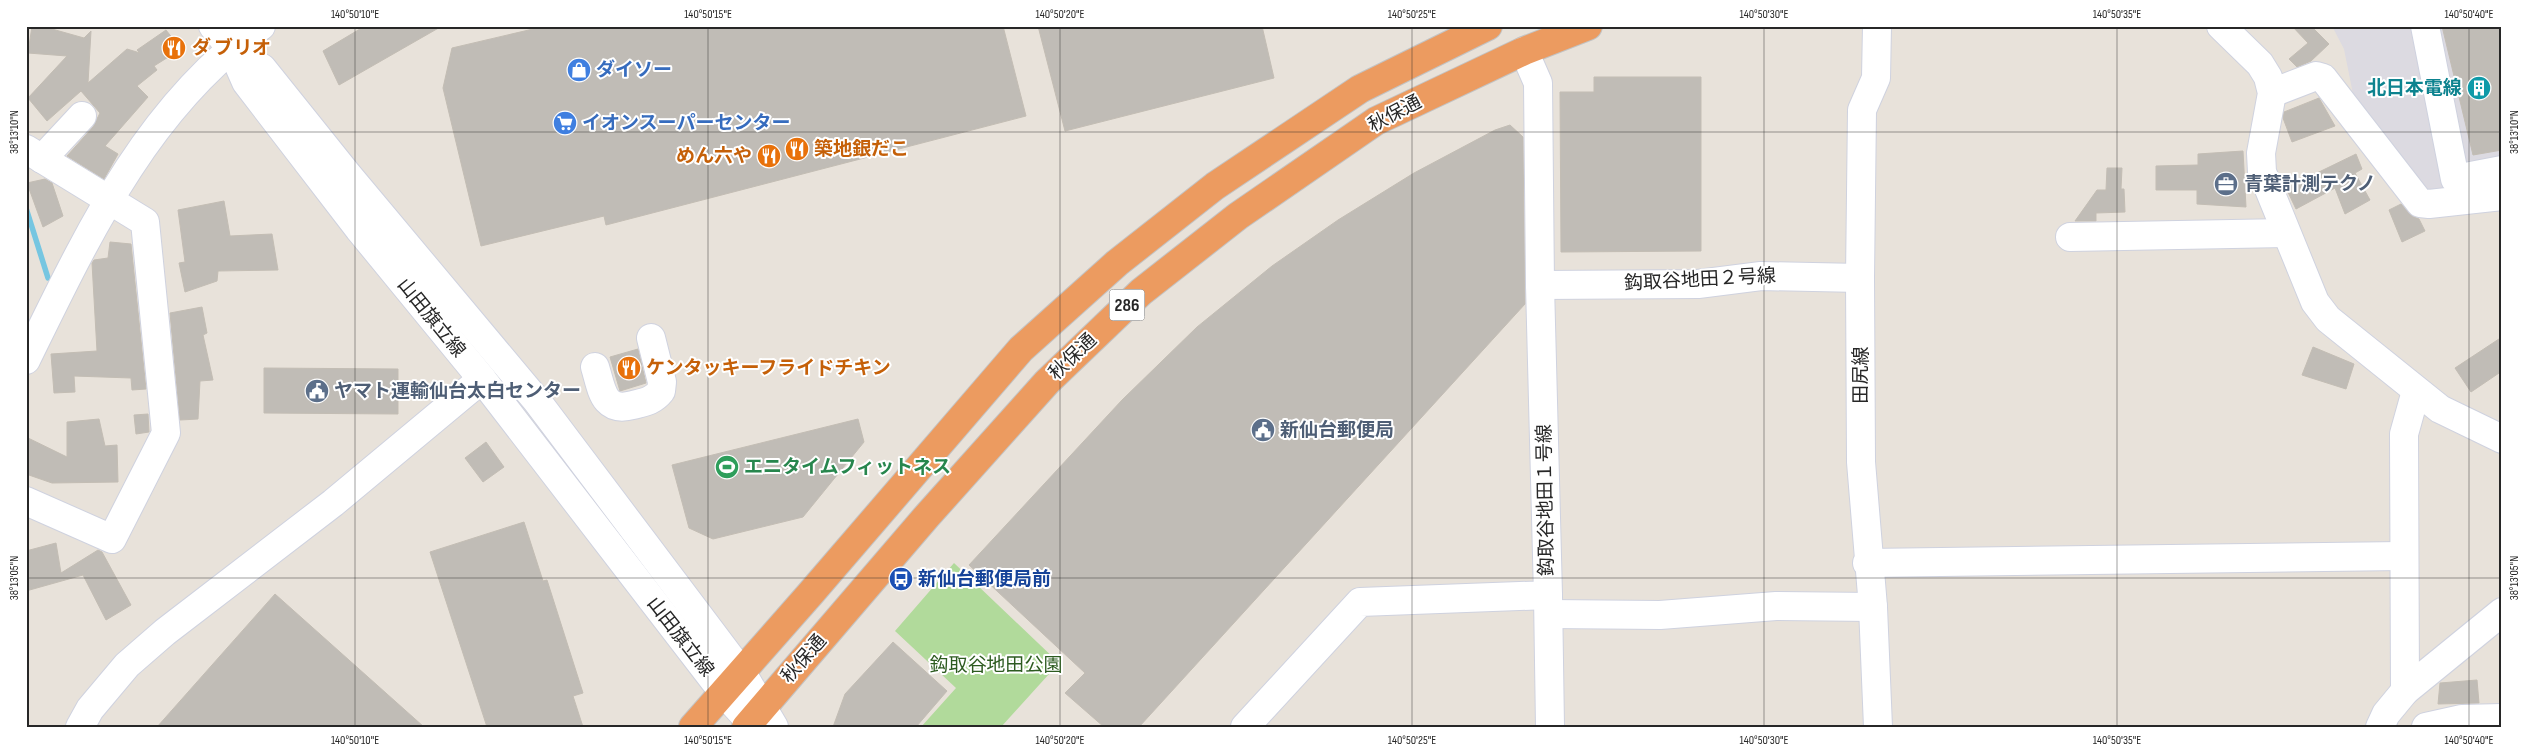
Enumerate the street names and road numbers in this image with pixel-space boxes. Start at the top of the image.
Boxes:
street label: 秋保通 [1364,90,1426,138]
street label: 鈎取谷地田２号線 [1623,265,1777,295]
street label: 山田旗立線 [392,274,470,362]
road number: 286 [1110,290,1144,320]
street label: 秋保通 [1045,329,1101,385]
street label: 田尻線 [1850,346,1873,404]
street label: 鈎取谷地田１号線 [1533,424,1559,576]
street label: 山田旗立線 [642,592,718,682]
street label: 秋保通 [777,630,831,688]

